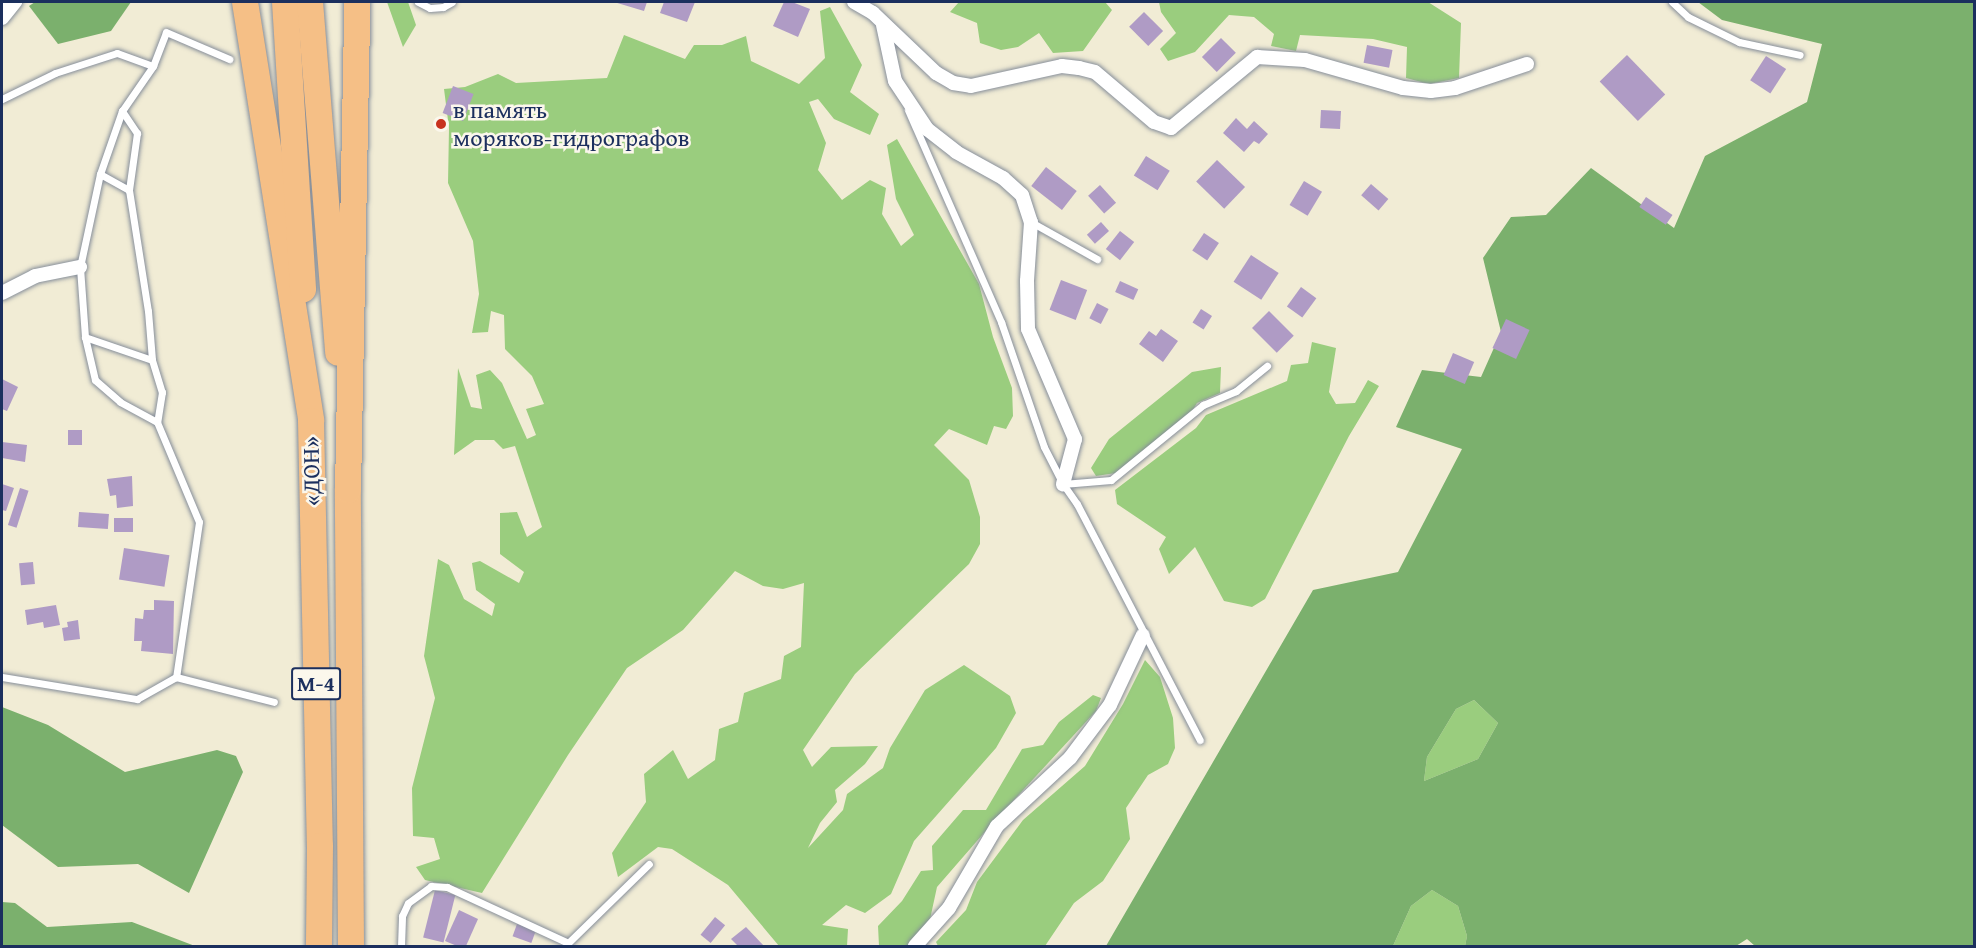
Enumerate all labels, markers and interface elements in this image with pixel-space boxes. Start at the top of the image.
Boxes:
place label: в память моряков-гидрографов [453,96,689,152]
marker: в память моряков-гидрографов [434,117,448,131]
street label: «ДОН» [296,436,326,506]
road number: М-4 [290,665,342,703]

